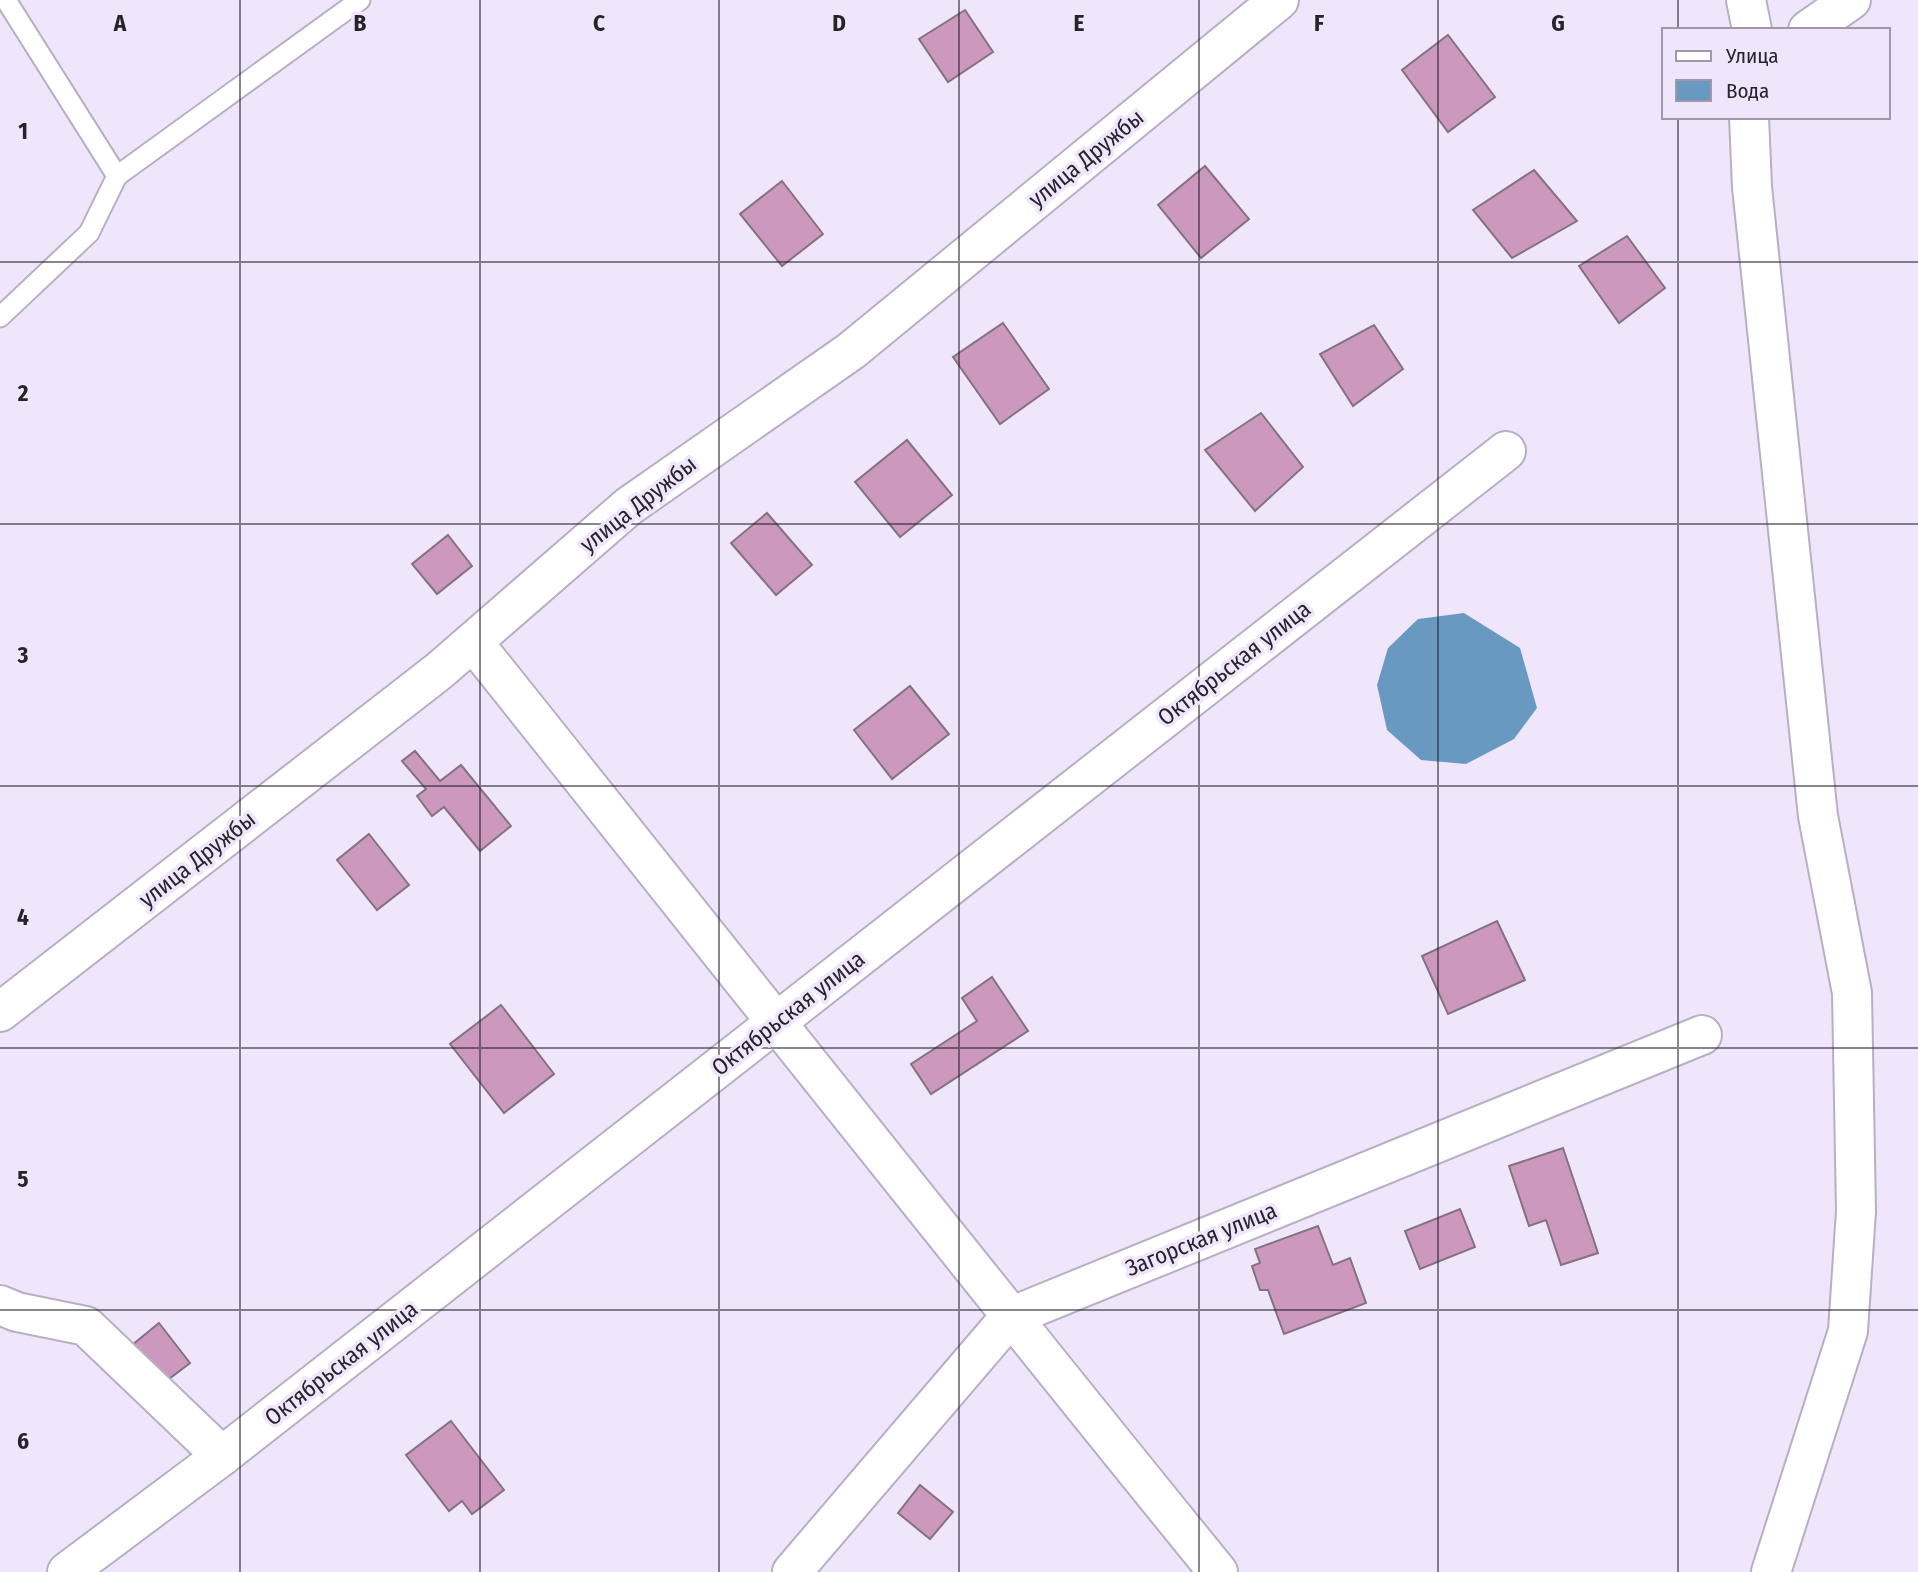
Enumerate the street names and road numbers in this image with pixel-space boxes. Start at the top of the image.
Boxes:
street label: улица Дружбы [1023,103,1149,213]
street label: улица Дружбы [574,450,702,558]
street label: Октябрьская улица [1152,595,1316,731]
street label: улица Дружбы [133,805,261,913]
street label: Октябрьская улица [706,945,870,1081]
street label: Загорская улица [1121,1196,1281,1282]
street label: Октябрьская улица [259,1295,423,1431]

